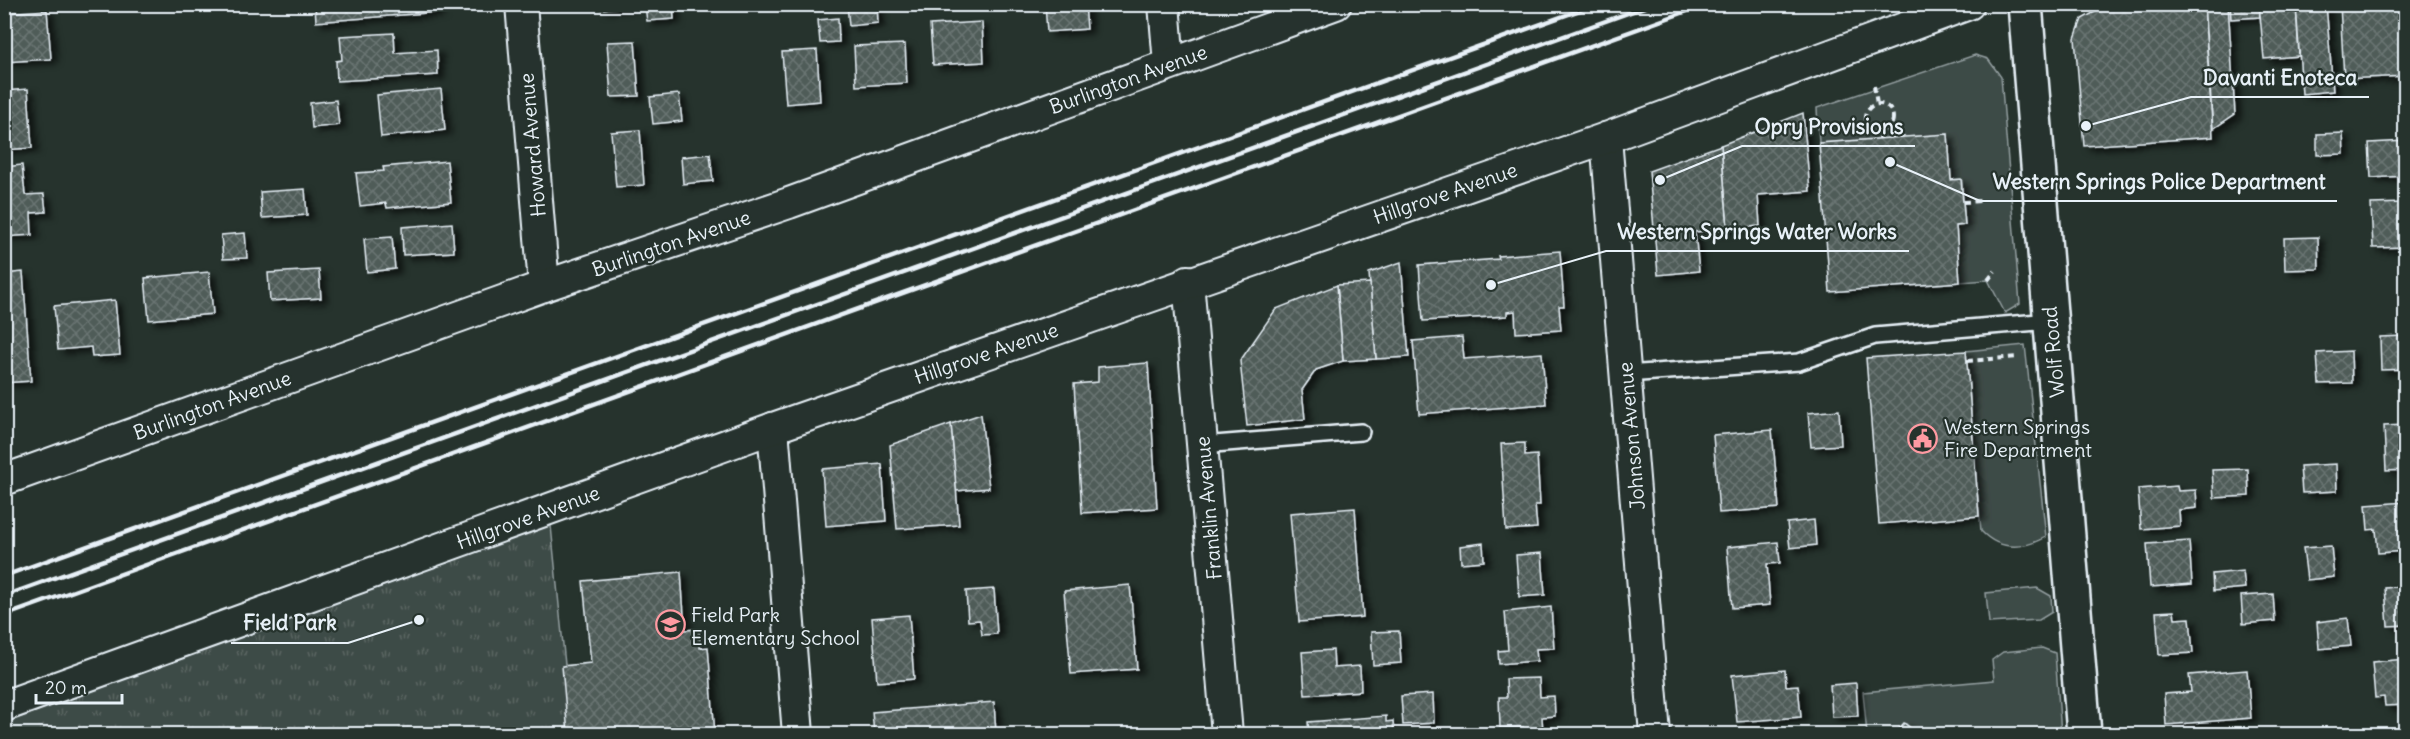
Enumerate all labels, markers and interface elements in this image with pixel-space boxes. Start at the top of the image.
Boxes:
street label: Burlington Avenue [1046,39,1210,119]
callout: Davanti Enoteca [2191,58,2369,97]
text: Davanti Enoteca [2203,64,2357,91]
street label: Howard Avenue [513,72,551,218]
callout: Opry Provisions [1742,107,1915,146]
text: Opry Provisions [1754,113,1904,140]
street label: Hillgrove Avenue [1370,157,1520,229]
callout: Western Springs Police Department [1980,162,2337,201]
text: Western Springs Police Department [1992,168,2326,195]
street label: Burlington Avenue [588,204,754,282]
callout: Western Springs Water Works [1606,212,1909,251]
text: Western Springs Water Works [1617,218,1897,245]
street label: Wolf Road [2037,305,2069,399]
street label: Hillgrove Avenue [911,317,1061,389]
street label: Johnson Avenue [1612,361,1650,511]
street label: Burlington Avenue [130,365,294,445]
place label: Western Springs Fire Department [1944,414,2092,462]
public building icon: Western Springs Fire Department [1907,422,1939,454]
street label: Franklin Avenue [1189,435,1227,581]
street label: Hillgrove Avenue [453,480,603,554]
place label: Field Park Elementary School [691,602,860,650]
callout: Field Park [231,604,348,643]
text: Field Park [243,609,337,636]
school or university icon: Field Park Elementary School [654,609,686,641]
scale bar [36,667,122,705]
text: 20 m [45,676,87,699]

